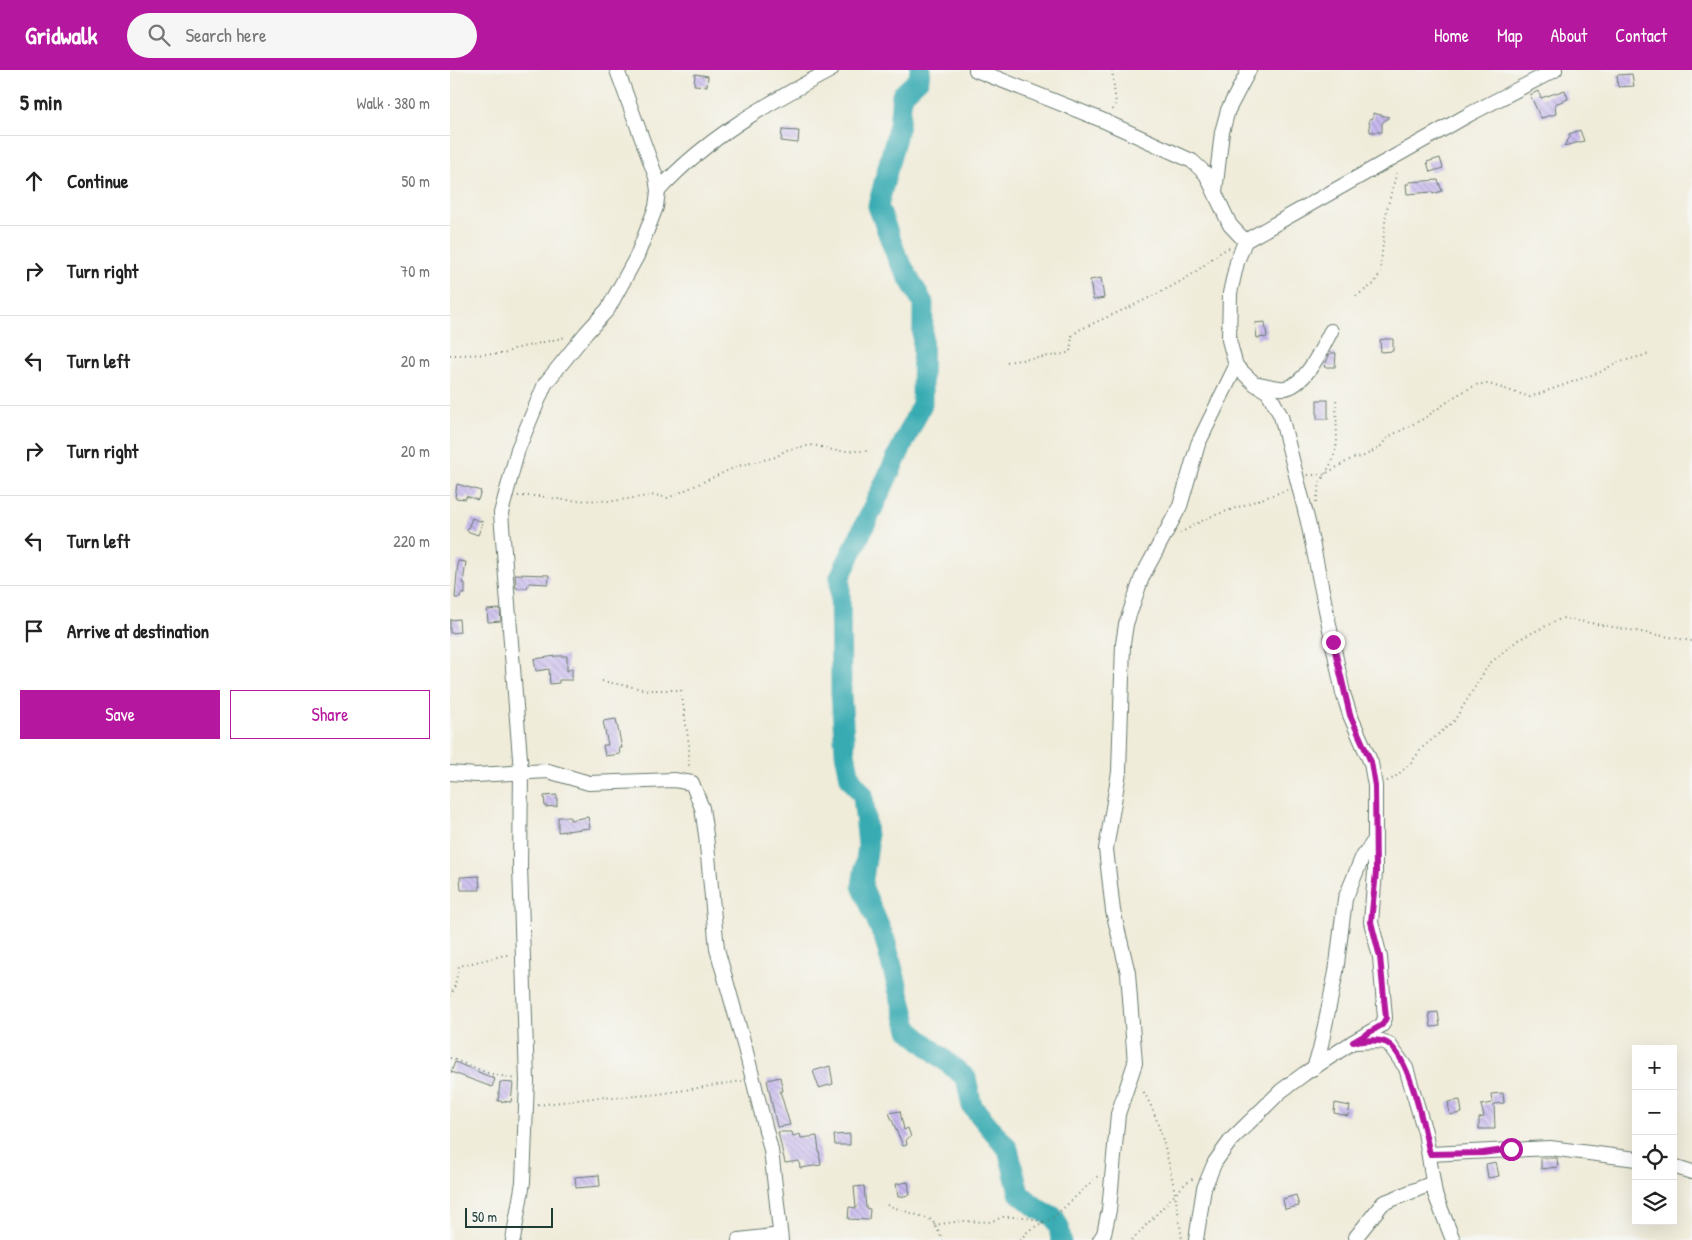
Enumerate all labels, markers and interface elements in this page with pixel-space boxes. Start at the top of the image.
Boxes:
search box [127,13,477,58]
text: Gridwalk [25,19,97,51]
icon: search [145,21,173,49]
text: Search here [185,22,267,48]
text: Home [1434,23,1469,48]
text: Map [1497,23,1522,48]
text: About [1550,23,1587,48]
text: Contact [1615,23,1667,48]
text: 5 min [20,88,62,117]
text: Walk · 380 m [357,92,430,114]
icon: ahead [20,167,48,195]
text: Continue [67,168,128,194]
text: 50 m [402,170,430,192]
icon: right [20,257,48,285]
text: Turn right [67,258,138,284]
text: 70 m [400,260,430,282]
icon: left [20,347,48,375]
text: Turn left [67,348,130,374]
text: 20 m [401,350,430,372]
icon: right [20,437,48,465]
text: Turn right [67,438,138,464]
text: 20 m [401,440,430,462]
icon: left [20,527,48,555]
text: Turn left [67,528,130,554]
text: 220 m [393,530,430,552]
icon: arrive [20,617,48,645]
text: Arrive at destination [67,618,209,644]
route end [1322,631,1345,654]
button: Save [20,690,220,739]
button: Share [230,690,430,739]
map controls [1632,1045,1677,1225]
button: + [1632,1045,1677,1090]
button: − [1632,1090,1677,1135]
button: locate [1632,1135,1677,1180]
route start [1500,1138,1523,1161]
button: layers [1632,1180,1677,1225]
scale bar [465,1205,552,1228]
text: 50 m [472,1207,497,1226]

